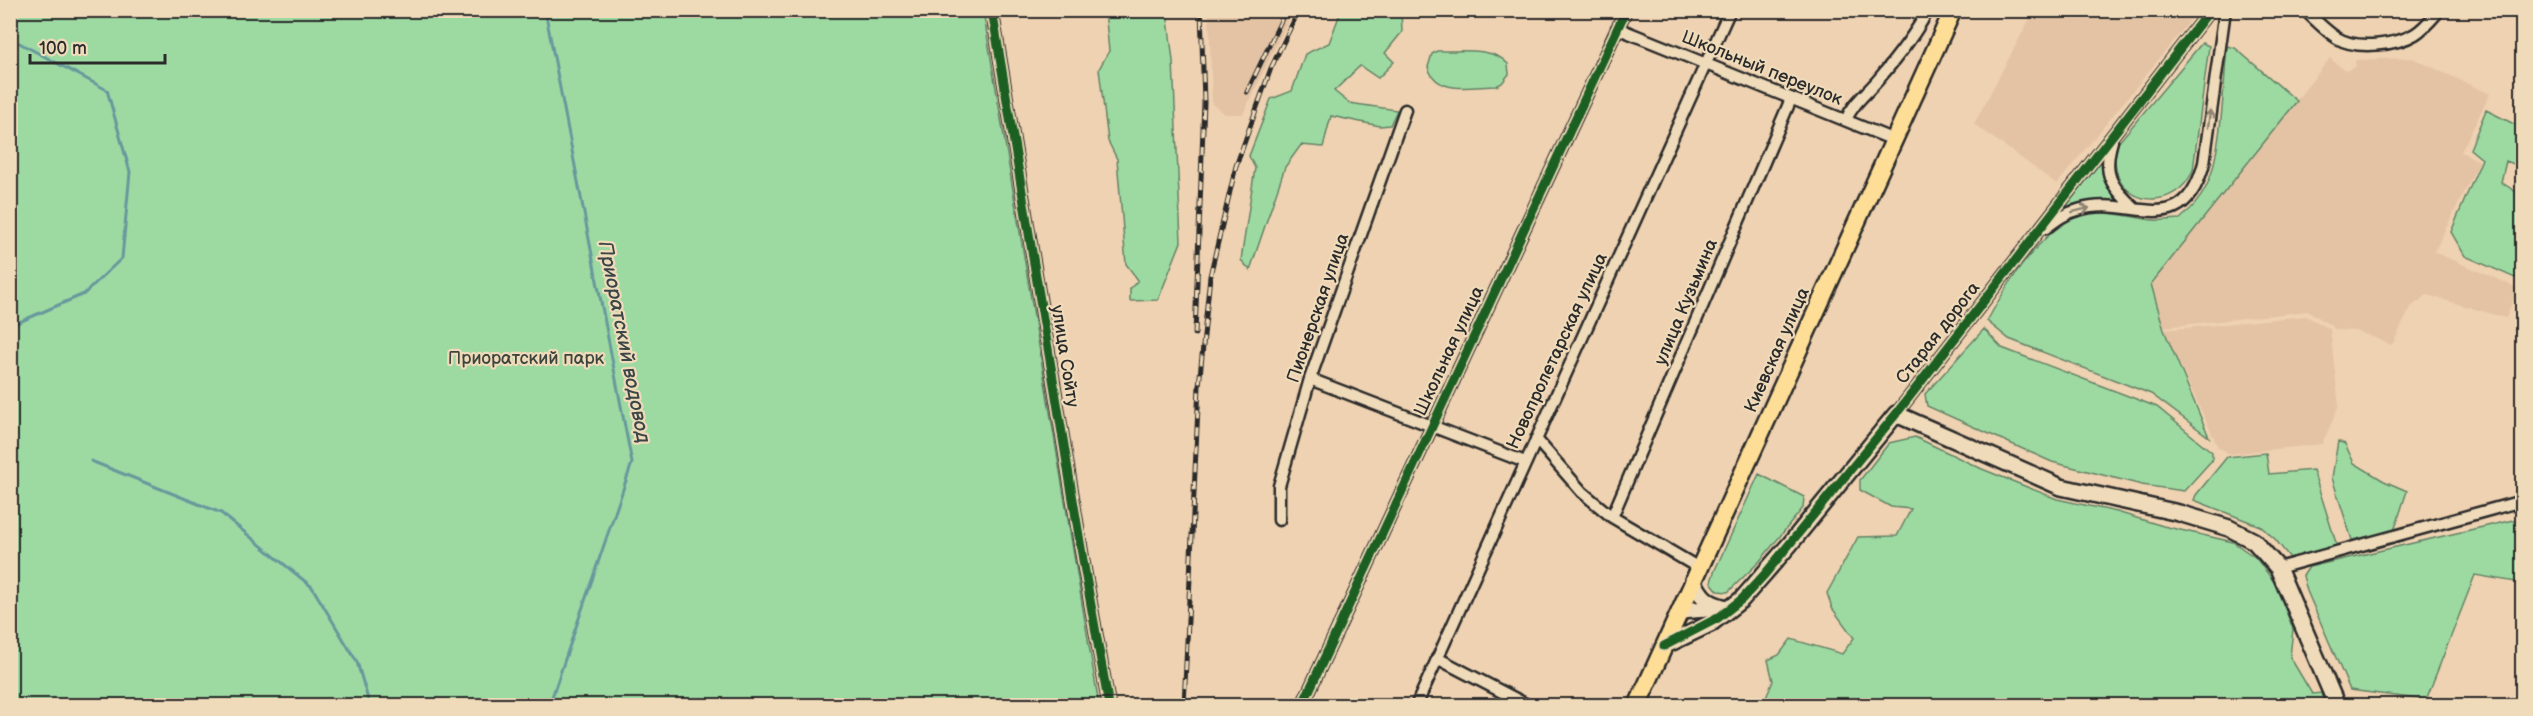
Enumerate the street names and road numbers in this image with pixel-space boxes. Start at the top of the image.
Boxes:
street label: Школьный переулок [1679,26,1846,110]
street label: Пионерская улица [1283,230,1354,386]
street label: улица Кузьмина [1650,235,1722,368]
street label: Новопролетарская улица [1502,249,1612,452]
street label: Старая дорога [1892,278,1985,388]
street label: Школьная улица [1410,283,1488,419]
street label: Киевская улица [1740,284,1814,416]
street label: улица Сойту [1047,303,1084,409]

